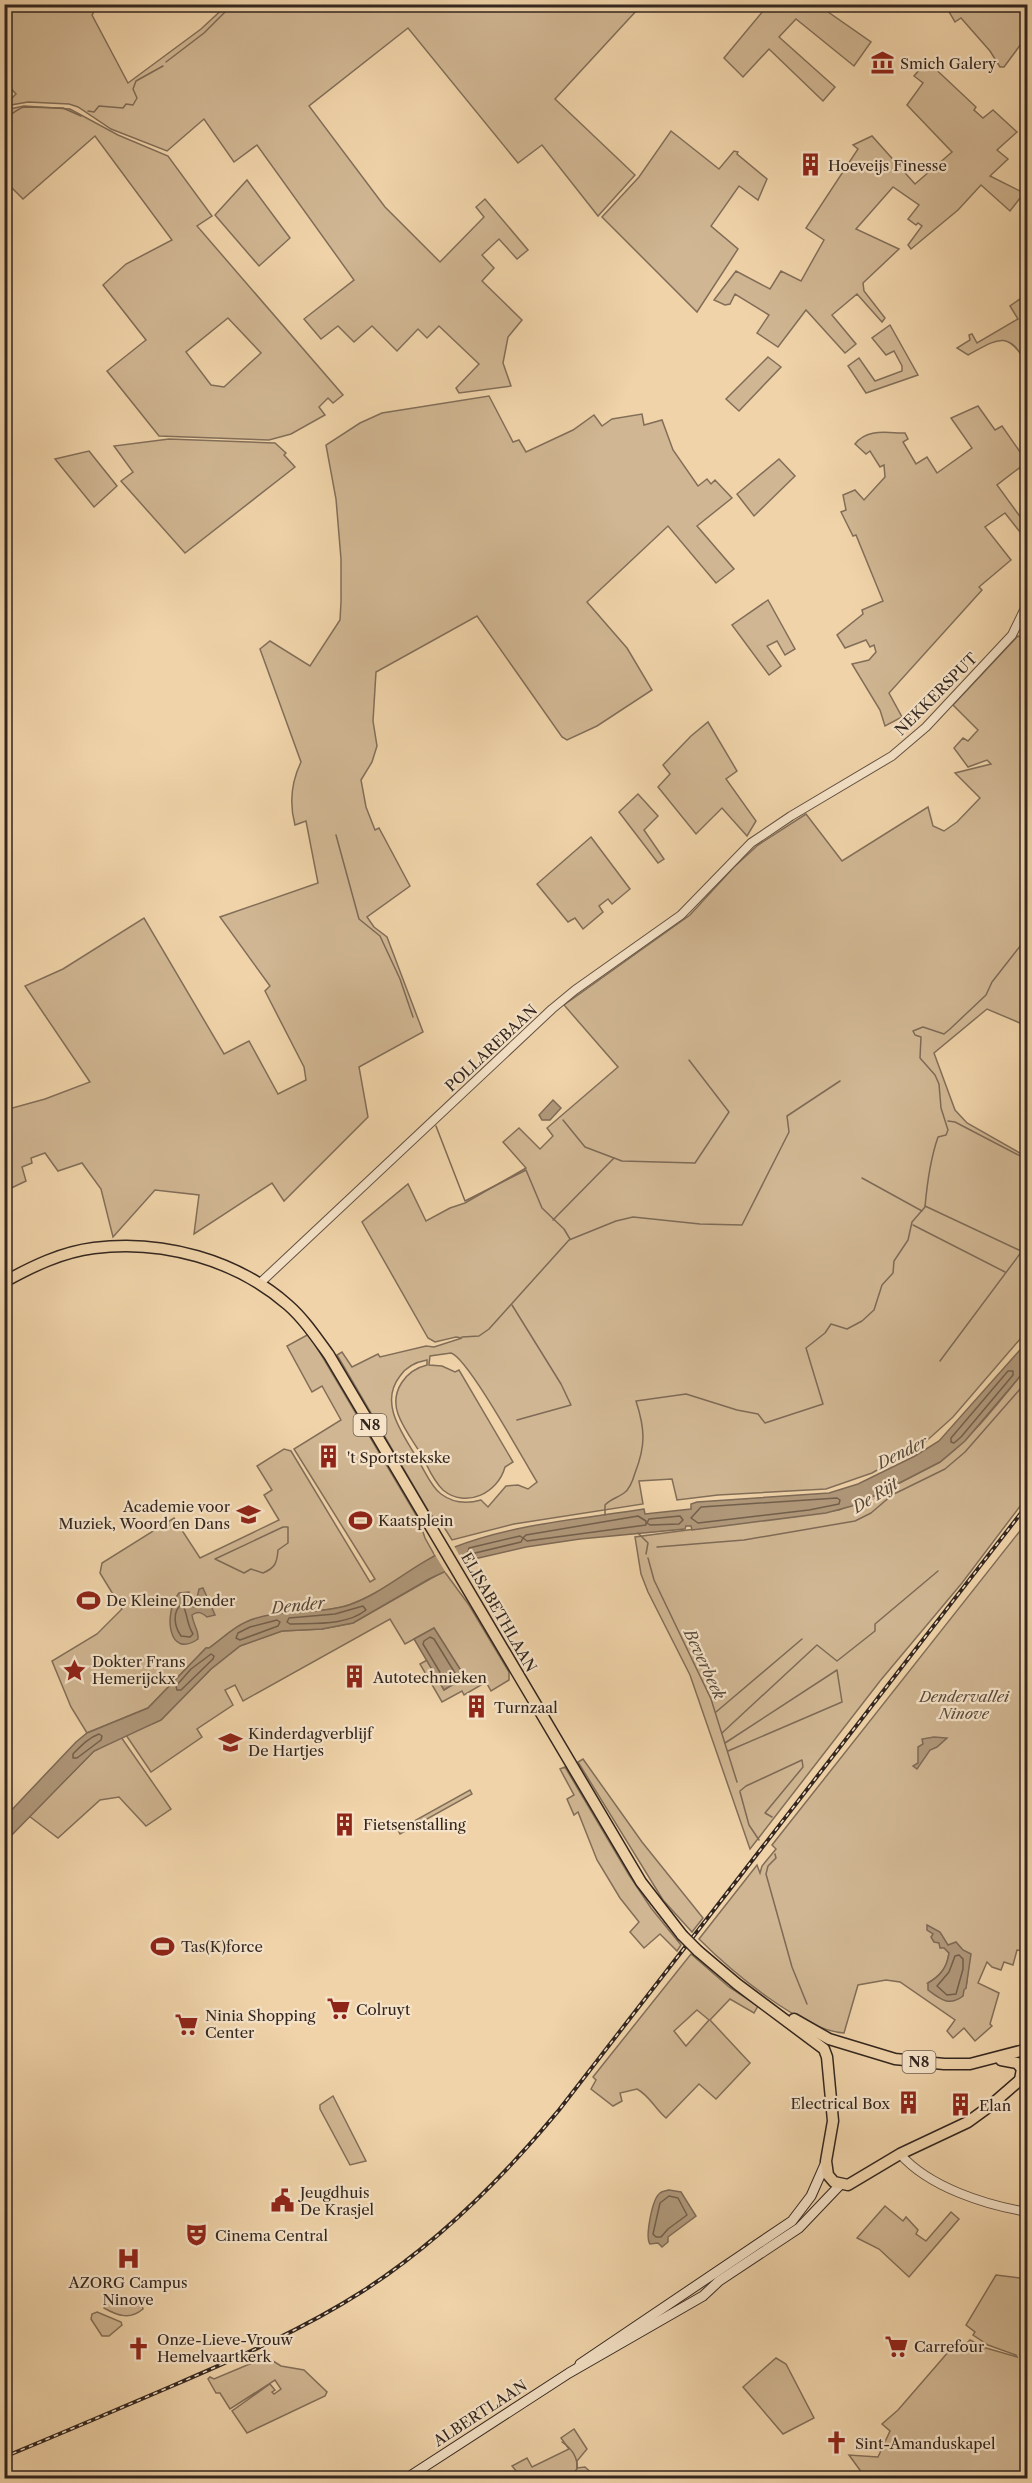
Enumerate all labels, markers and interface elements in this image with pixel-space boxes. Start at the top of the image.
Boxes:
museum icon: Smich Galery [869,50,895,76]
place label: Smich Galery [900,54,997,73]
building icon: Hoeveijs Finesse [797,152,823,178]
place label: Hoeveijs Finesse [828,156,947,175]
street label: NEKKERSPUT [891,648,982,739]
street label: POLLAREBAAN [441,1000,541,1096]
road number: N8 [354,1414,386,1436]
water label: Dender [872,1431,932,1474]
building icon: 't Sportstekske [316,1444,342,1470]
place label: 't Sportstekske [347,1448,450,1467]
water label: De Rijt [847,1472,903,1518]
place label: Academie voor Muziek, Woord en Dans [59,1497,231,1533]
school or university icon: Academie voor Muziek, Woord en Dans [235,1502,261,1528]
sports icon: Kaatsplein [347,1507,373,1533]
place label: Kaatsplein [378,1511,454,1530]
street label: ELISABETHLAAN [457,1549,541,1675]
sports icon: De Kleine Dender [75,1587,101,1613]
place label: De Kleine Dender [106,1591,236,1610]
water label: Dender [268,1592,327,1618]
water label: Beverbeek [679,1624,730,1703]
place label: Dokter Frans Hemerijckx [92,1652,185,1688]
place icon: Dokter Frans Hemerijckx [61,1657,87,1683]
building icon: Autotechnieken [342,1664,368,1690]
place label: Autotechnieken [372,1668,487,1687]
park label: Dendervallei Ninove [918,1687,1010,1723]
building icon: Turnzaal [463,1694,489,1720]
place label: Turnzaal [494,1698,558,1717]
place label: Kinderdagverblijf De Hartjes [248,1724,374,1760]
school or university icon: Kinderdagverblijf De Hartjes [217,1729,243,1755]
building icon: Fietsenstalling [332,1811,358,1837]
place label: Fietsenstalling [363,1815,466,1834]
sports icon: Tas(K)force [150,1933,176,1959]
place label: Tas(K)force [181,1937,263,1956]
supermarket icon: Colruyt [325,1996,351,2022]
place label: Colruyt [356,2000,411,2019]
place label: Ninia Shopping Center [205,2006,316,2042]
supermarket icon: Ninia Shopping Center [174,2011,200,2037]
road number: N8 [902,2051,936,2073]
building icon: Electrical Box [895,2090,921,2116]
building icon: Elan [948,2092,974,2118]
place label: Electrical Box [791,2094,890,2113]
place label: Elan [979,2096,1012,2115]
place label: Jeugdhuis De Krasjel [298,2183,375,2219]
public building icon: Jeugdhuis De Krasjel [269,2188,295,2214]
theatre icon: Cinema Central [184,2222,210,2248]
place label: Cinema Central [215,2226,328,2245]
hospital icon: AZORG Campus Ninove [115,2245,141,2271]
place label: AZORG Campus Ninove [68,2273,187,2309]
place label: Onze-Lieve-Vrouw Hemelvaartkerk [157,2330,293,2366]
supermarket icon: Carrefour [883,2333,909,2359]
church icon: Onze-Lieve-Vrouw Hemelvaartkerk [126,2335,152,2361]
place label: Carrefour [914,2337,985,2356]
street label: ALBERTLAAN [429,2376,530,2451]
church icon: Sint-Amanduskapel [824,2430,850,2456]
place label: Sint-Amanduskapel [855,2434,996,2453]

